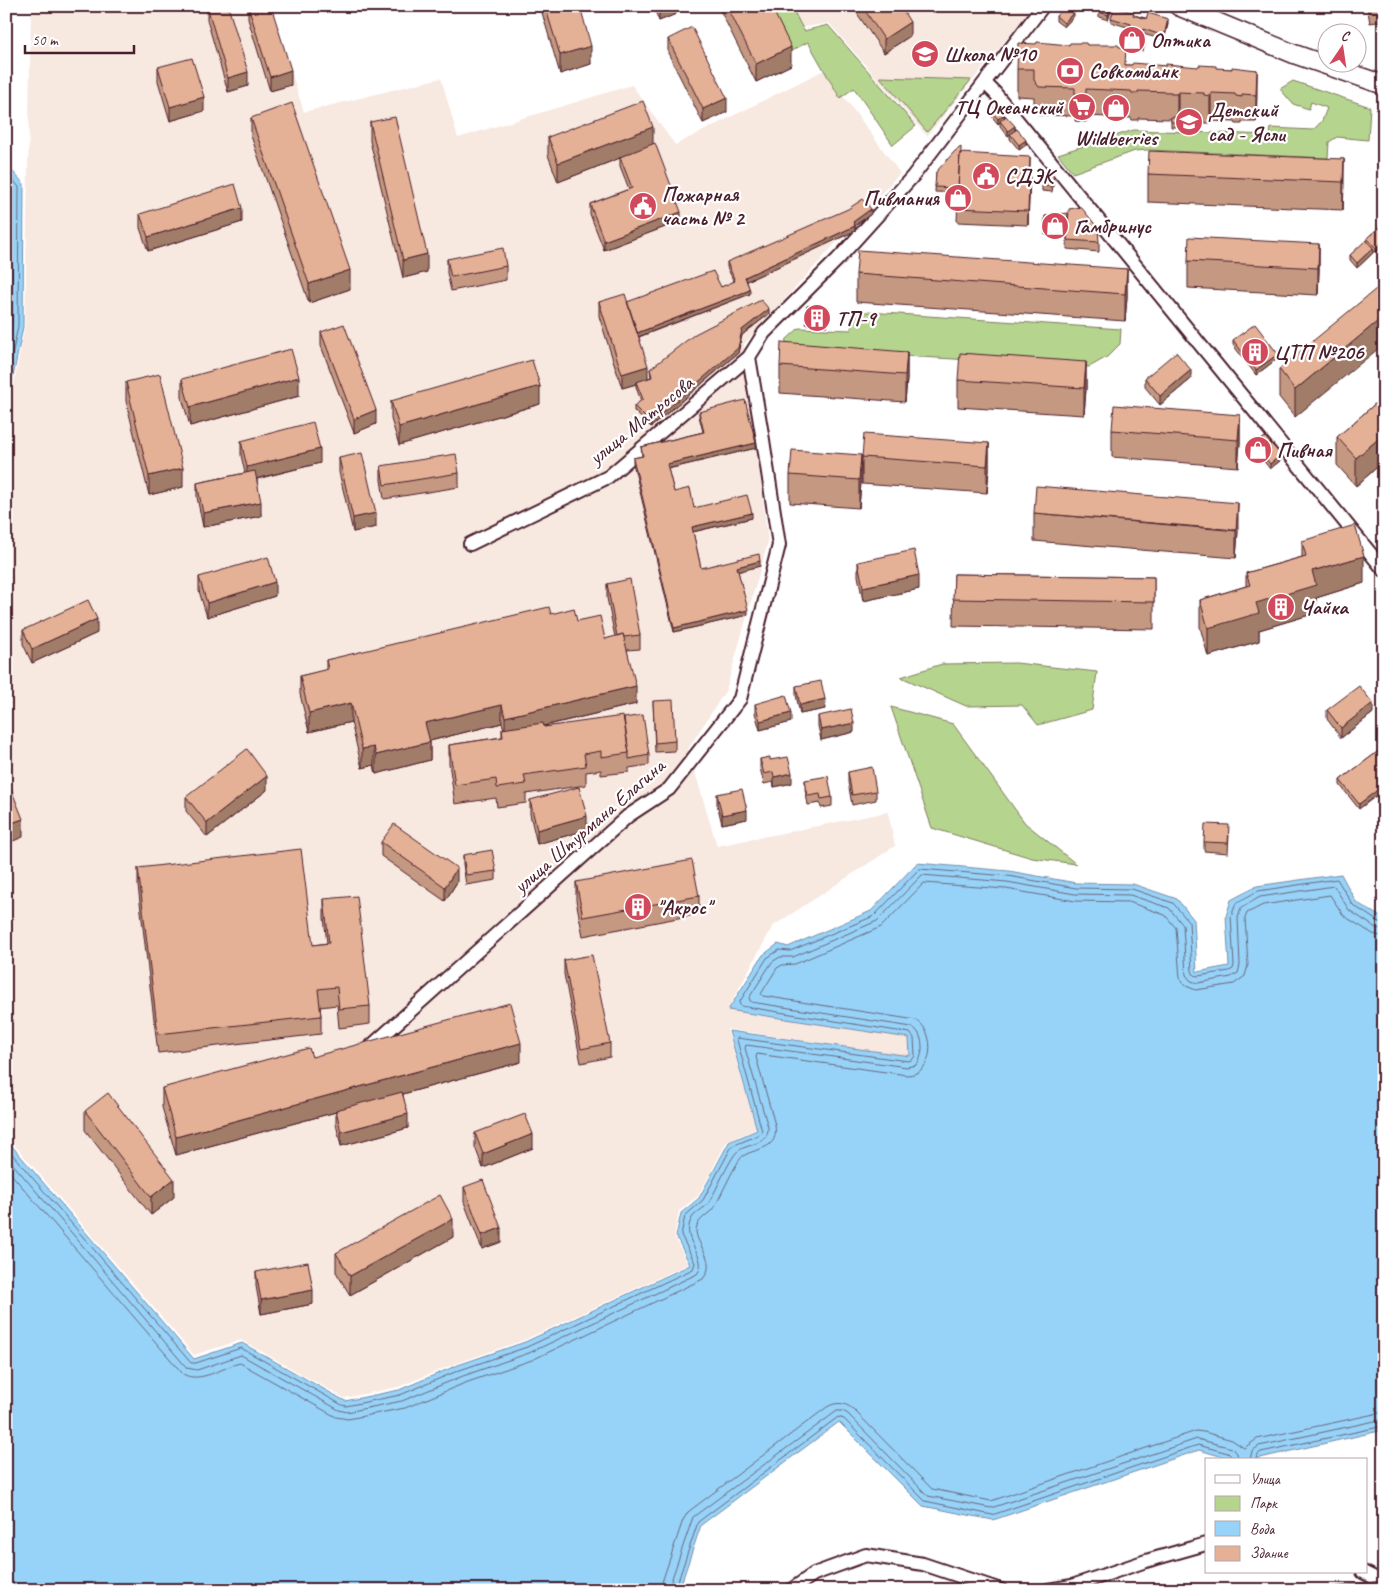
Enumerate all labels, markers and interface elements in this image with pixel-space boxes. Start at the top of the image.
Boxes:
scale bar [25,22,134,54]
north arrow [1318,22,1368,72]
shop icon: Оптика [1117,25,1147,55]
place label: Оптика [1151,27,1212,53]
text: С [1340,27,1352,45]
text: 50 m [32,31,59,50]
school or university icon: Школа №10 [910,39,940,69]
place label: Школа №10 [944,41,1038,67]
bank icon: Совкомбанк [1055,56,1085,86]
place label: Совкомбанк [1089,58,1179,84]
supermarket icon: ТЦ Океанский [1067,92,1097,122]
shop icon: Wildberries [1101,93,1131,123]
place label: ТЦ Океанский [955,94,1065,120]
place label: Детский сад - Ясли [1208,97,1287,147]
school or university icon: Детский сад - Ясли [1174,107,1204,137]
place label: Wildberries [1075,125,1160,151]
public building icon: СДЭК [971,161,1001,191]
place label: СДЭК [1005,163,1058,189]
place label: Пожарная часть № 2 [662,181,746,231]
shop icon: Пивмания [943,183,973,213]
place label: Пивмания [863,185,940,211]
public building icon: Пожарная часть № 2 [628,191,658,221]
shop icon: Гамбринус [1040,211,1070,241]
place label: Гамбринус [1074,213,1152,239]
building icon: ТП-9 [802,303,832,333]
place label: ТП-9 [836,305,878,331]
building icon: ЦТП №206 [1240,337,1270,367]
place label: ЦТП №206 [1274,339,1366,365]
street label: улица Матросова [582,369,700,471]
shop icon: Пивная [1243,435,1273,465]
place label: Пивная [1277,437,1334,463]
building icon: Чайка [1266,592,1296,622]
place label: Чайка [1300,594,1349,620]
street label: улица Штурмана Елагина [506,752,672,900]
building icon: "Акрос" [623,892,653,922]
place label: "Акрос" [657,894,716,920]
legend [1205,1458,1368,1574]
text: Улица [1250,1470,1281,1489]
text: Парк [1250,1494,1278,1513]
text: Вода [1250,1520,1275,1539]
text: Здание [1250,1544,1289,1563]

